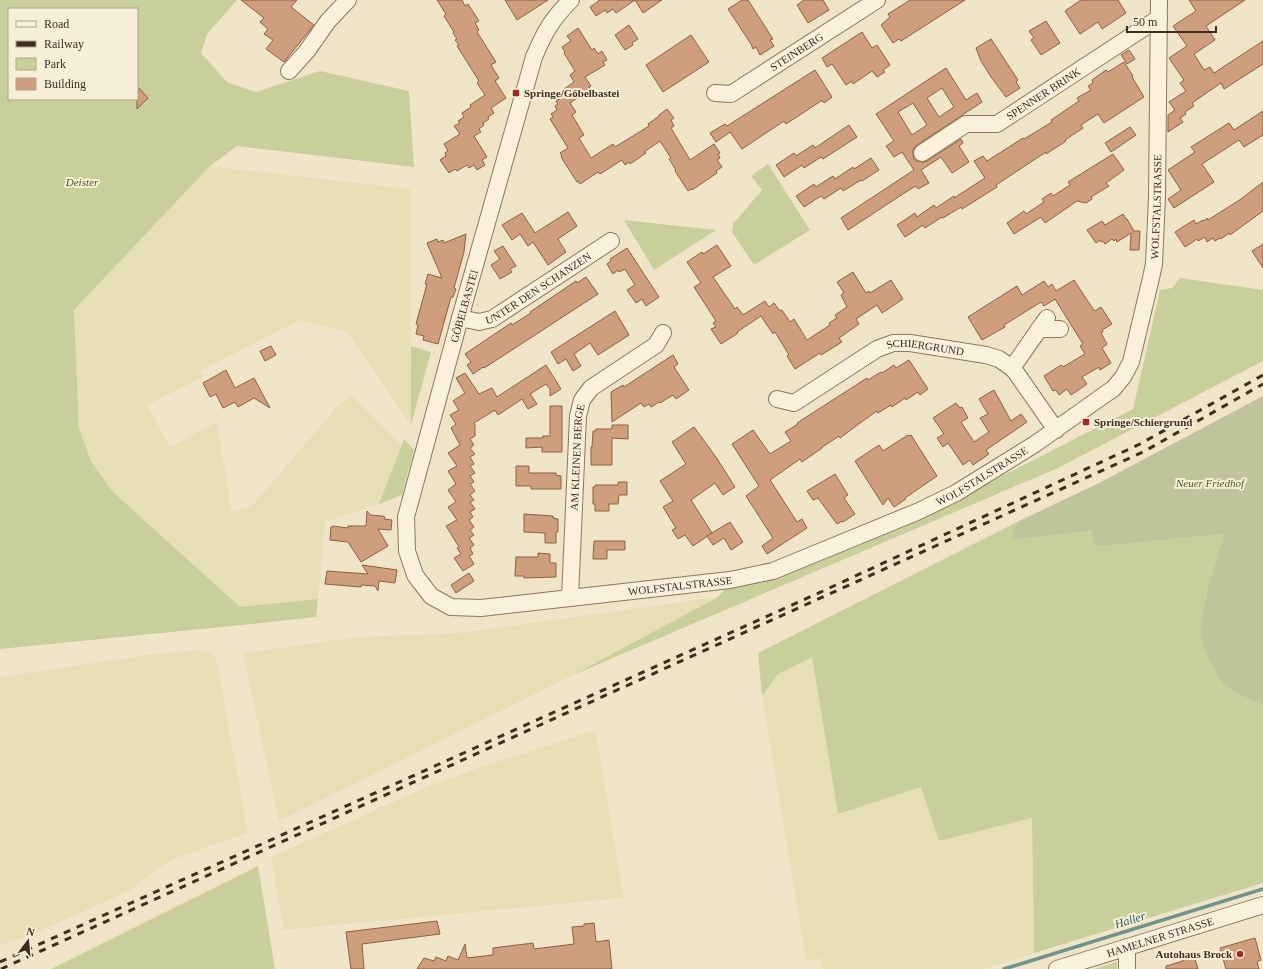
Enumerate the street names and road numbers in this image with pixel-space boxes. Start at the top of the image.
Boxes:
street label: STEINBERG [768,30,825,73]
street label: SPENNER BRINK [1004,65,1083,122]
street label: WOLFSTALSTRASSE [1148,154,1163,260]
street label: UNTER DEN SCHANZEN [484,250,593,326]
street label: GÖBELBASTEI [448,268,480,344]
street label: SCHIERGRUND [885,337,965,357]
street label: AM KLEINEN BERGE [568,402,587,511]
street label: WOLFSTALSTRASSE [934,444,1030,508]
street label: WOLFSTALSTRASSE [627,574,733,597]
street label: HAMELNER STRASSE [1105,915,1215,959]

